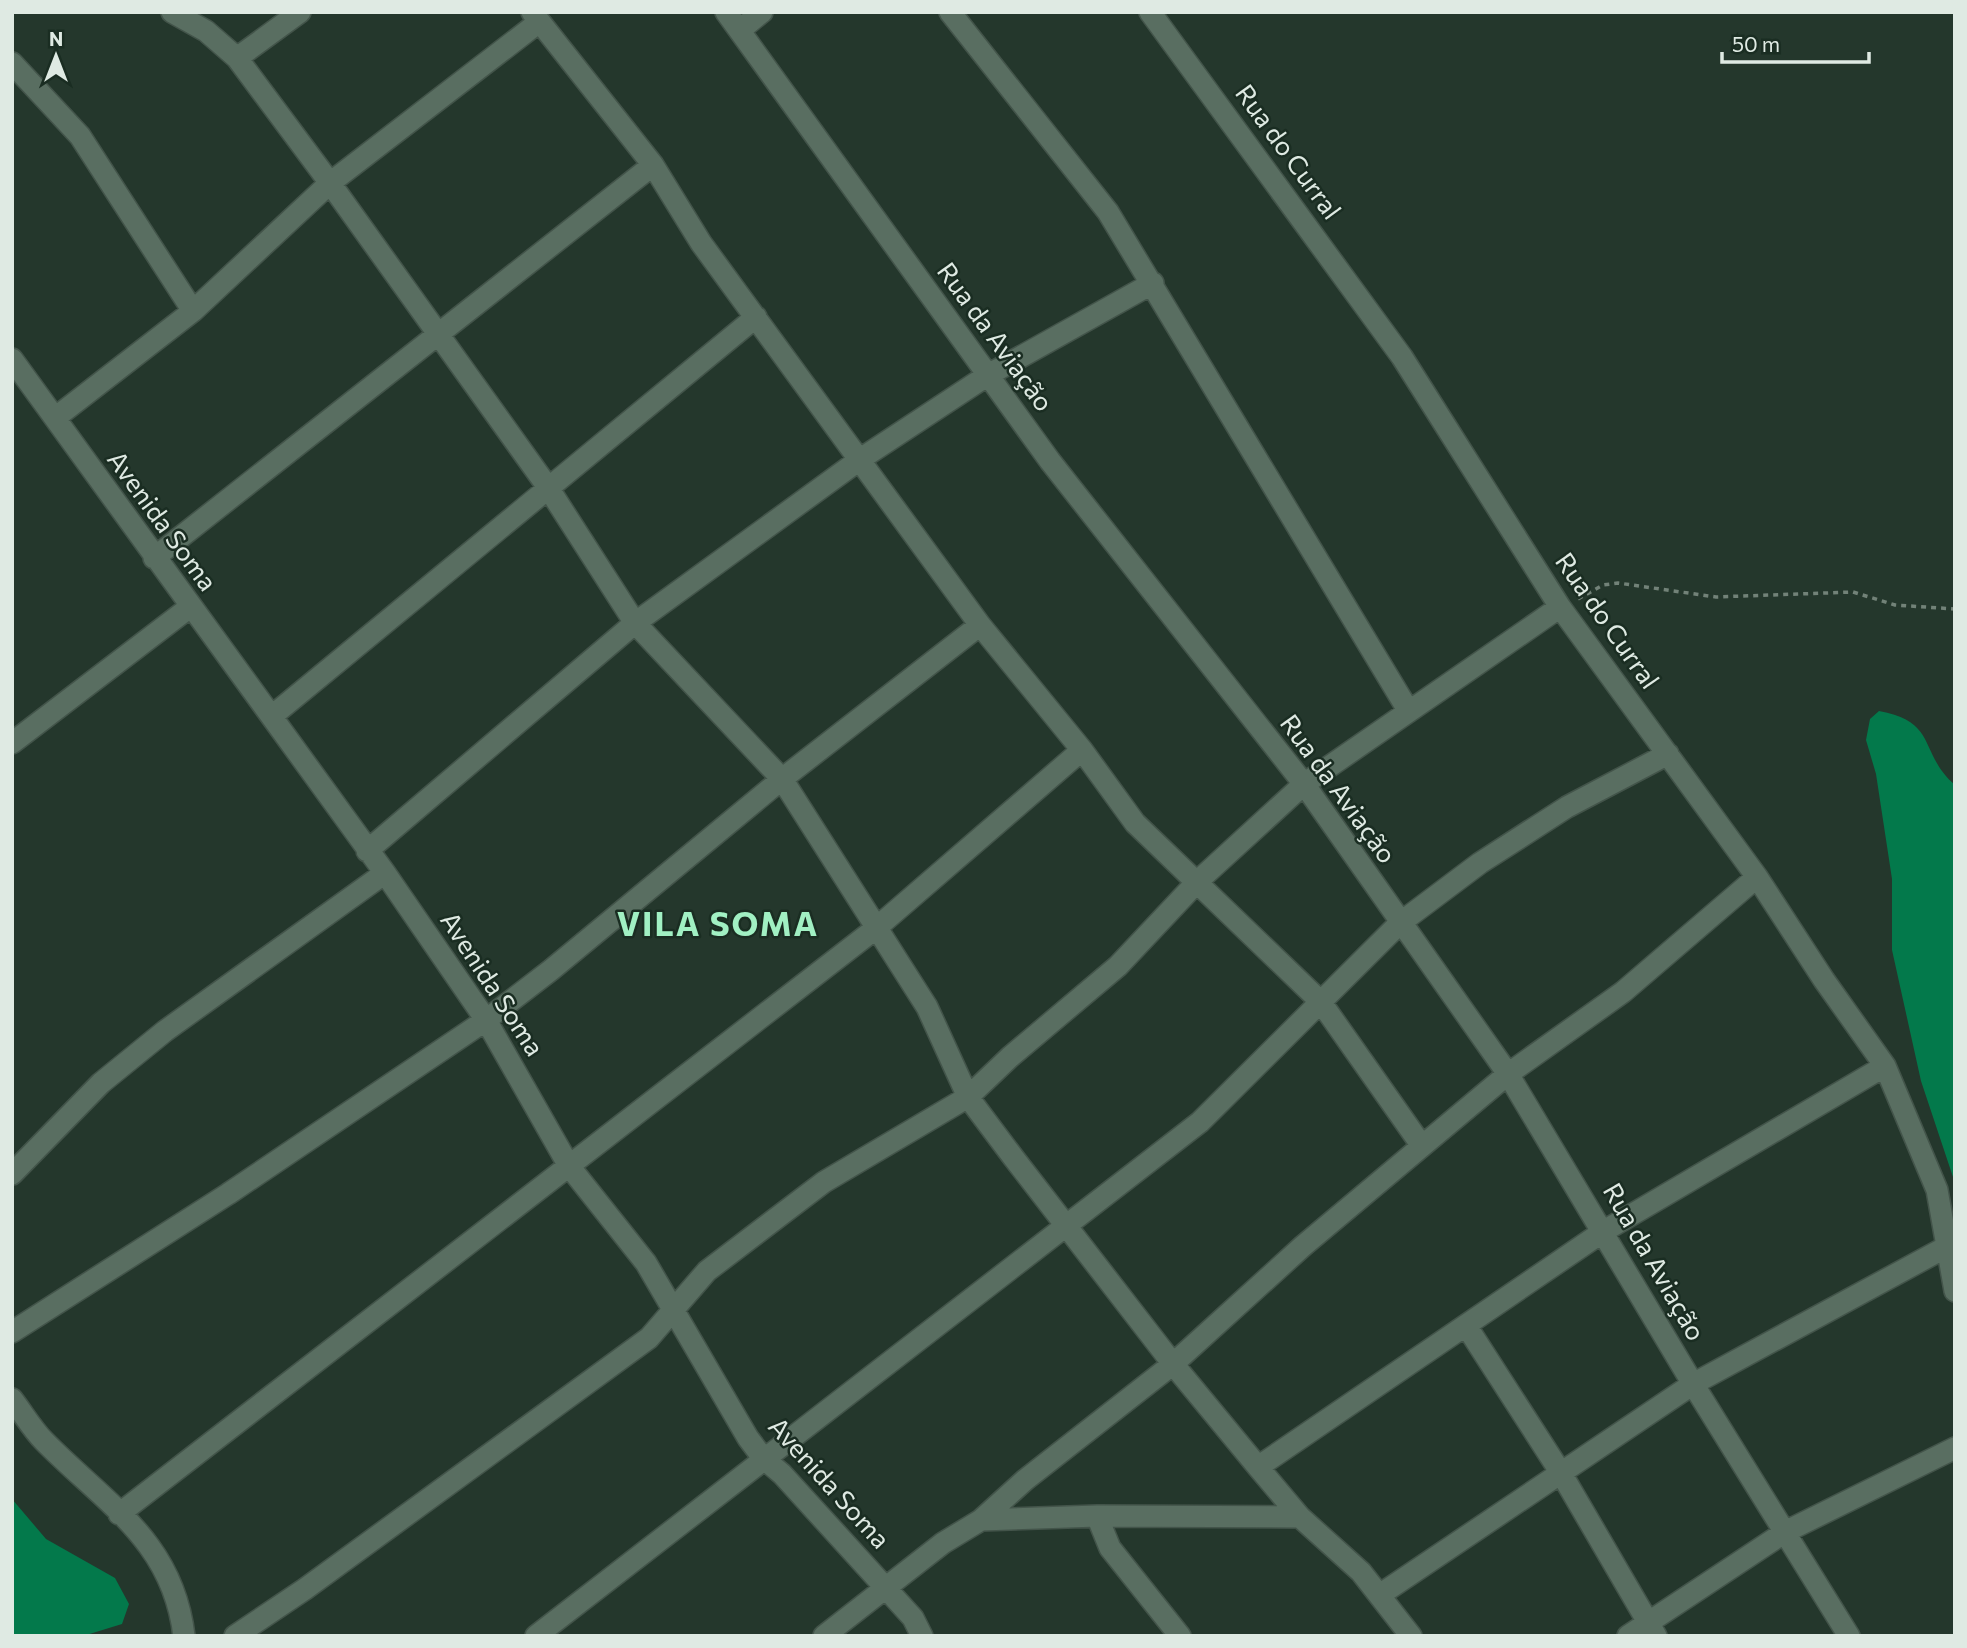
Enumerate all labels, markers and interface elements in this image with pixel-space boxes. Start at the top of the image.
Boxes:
north arrow [21,21,91,91]
scale bar [1722,21,1869,65]
text: N [49,27,63,50]
text: 50 m [1732,31,1780,56]
street label: Rua do Curral [1230,78,1348,225]
street label: Rua da Aviação [932,256,1061,417]
street label: Avenida Soma [102,444,224,596]
street label: Rua do Curral [1550,546,1667,694]
street label: Rua da Aviação [1275,708,1404,869]
district label: VILA SOMA [617,902,819,943]
street label: Avenida Soma [435,905,551,1061]
street label: Rua da Aviação [1598,1177,1713,1345]
street label: Avenida Soma [763,1410,897,1554]

